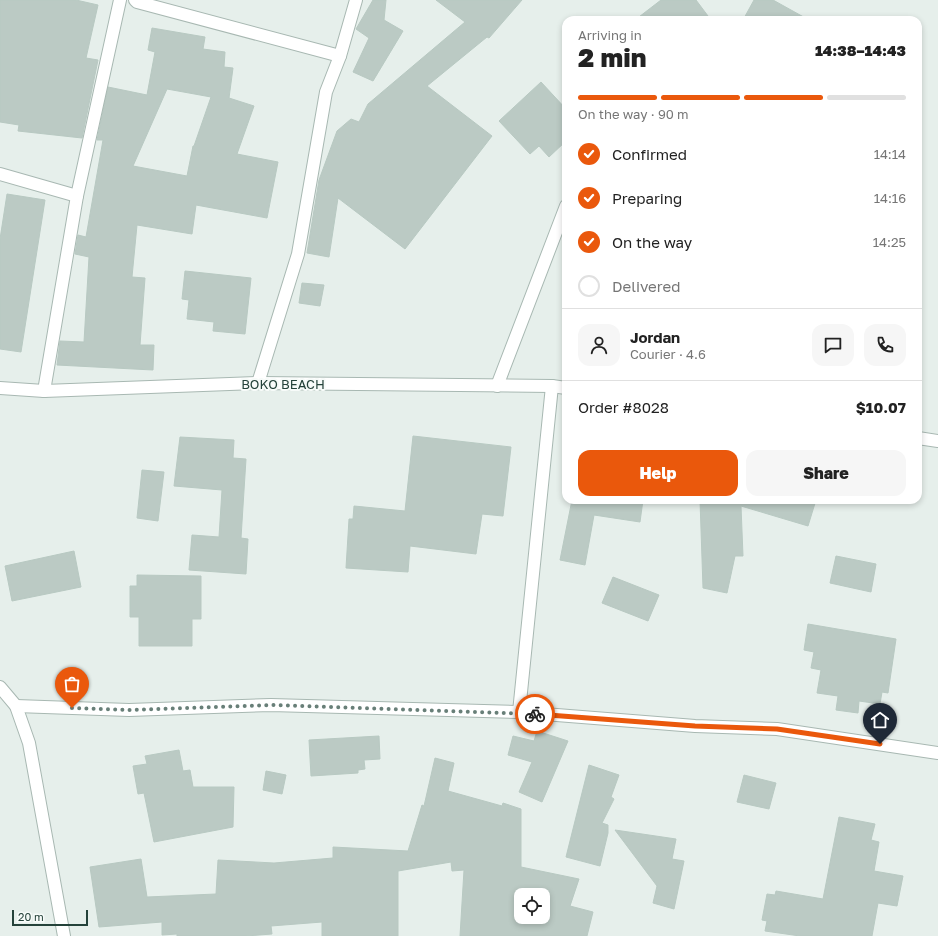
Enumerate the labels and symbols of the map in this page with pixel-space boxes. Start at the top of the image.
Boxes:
street label: BOKO BEACH [241,376,325,392]
pin [55,667,89,708]
courier [515,694,555,734]
pin [863,703,897,744]
scale bar [12,908,88,927]

